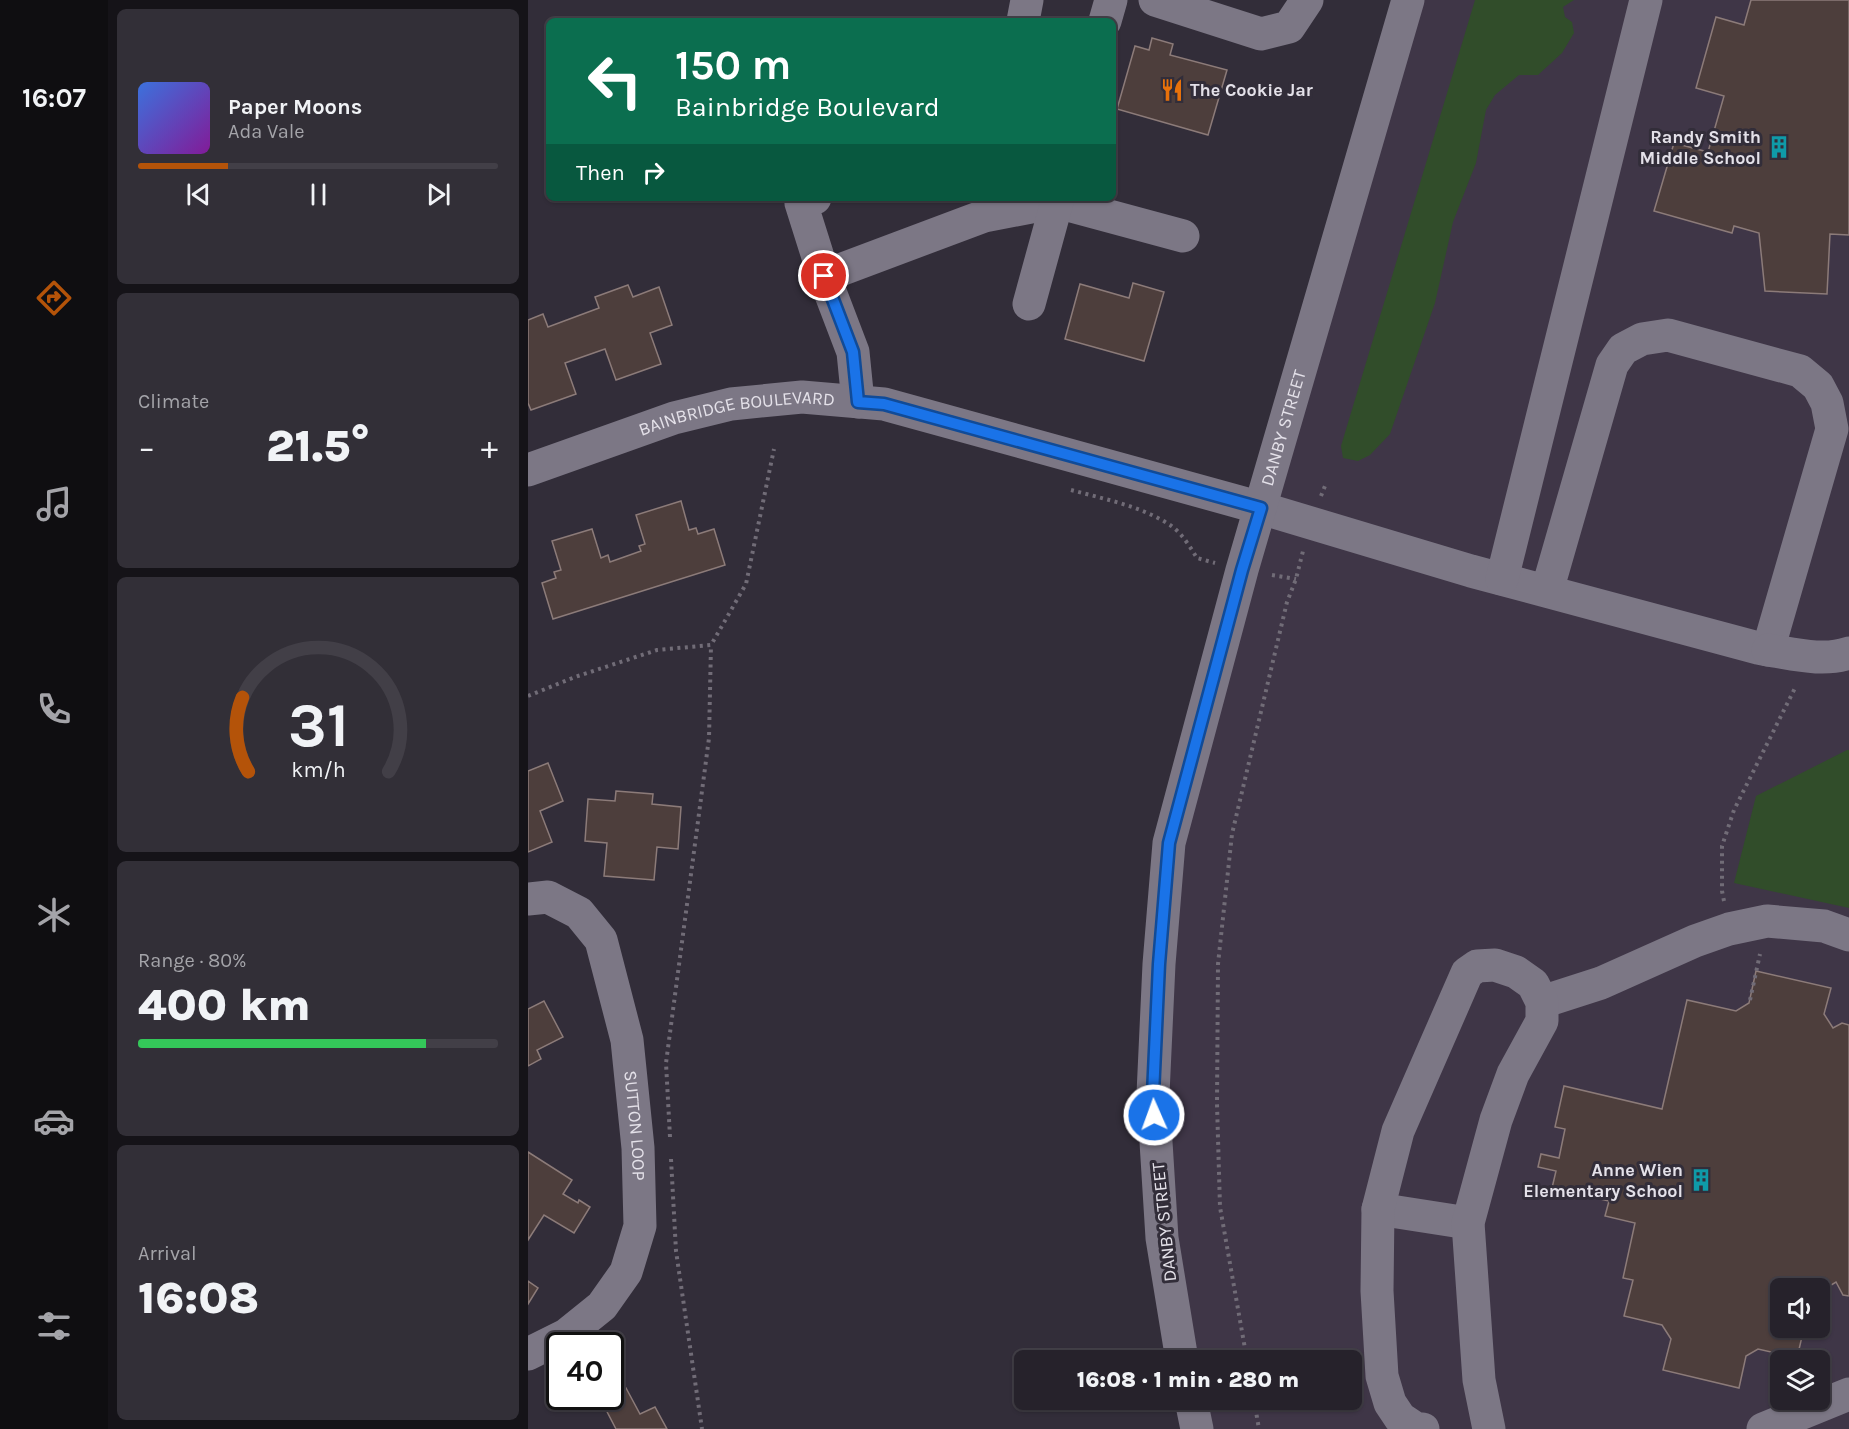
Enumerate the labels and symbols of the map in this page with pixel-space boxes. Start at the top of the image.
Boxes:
restaurant icon: The Cookie Jar [1159,77,1185,103]
place label: The Cookie Jar [1190,79,1313,101]
place label: Randy Smith Middle School [1640,126,1761,169]
building icon: Randy Smith Middle School [1766,134,1792,160]
pin [798,250,849,301]
street label: DANBY STREET [1256,367,1311,489]
street label: BAINBRIDGE BOULEVARD [635,386,836,441]
street label: SUTTON LOOP [619,1069,650,1181]
position arrow [1122,1083,1186,1147]
place label: Anne Wien Elementary School [1523,1159,1683,1202]
street label: DANBY STREET [1147,1161,1181,1283]
building icon: Anne Wien Elementary School [1688,1167,1714,1193]
speed limit sign: 40 [546,1332,624,1410]

